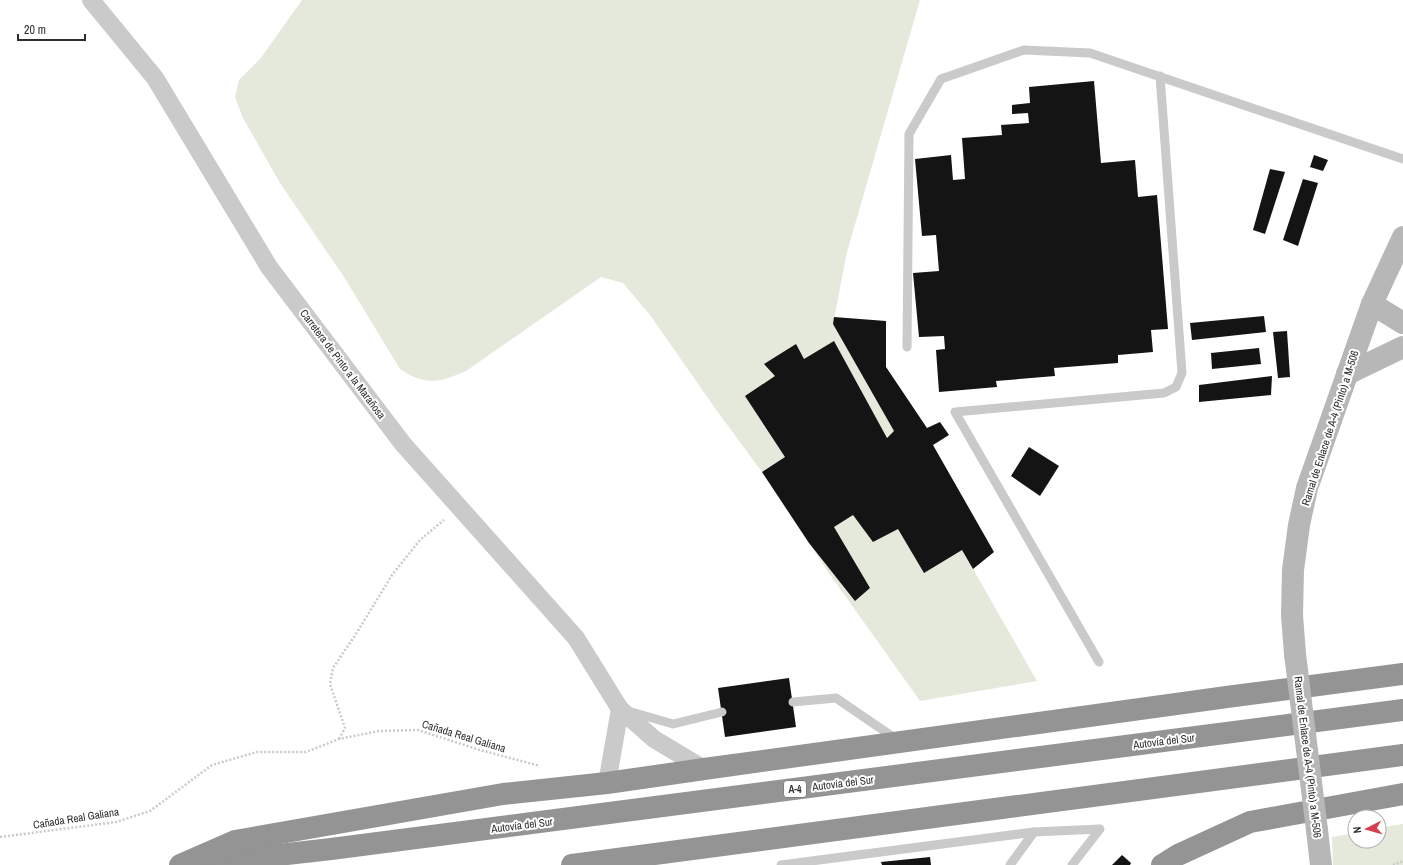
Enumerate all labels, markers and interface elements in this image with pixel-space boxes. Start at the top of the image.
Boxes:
scale bar [18,16,85,42]
text: 20 m [24,22,46,38]
street label: Carretera de Pinto a la Marañosa [297,306,389,422]
street label: Ramal de Enlace de A-4 (Pinto) a M-506 [1298,349,1362,507]
street label: Ramal de Enlace de A-4 (Pinto) a M-506 [1291,676,1325,838]
street label: Cañada Real Galiana [420,717,508,755]
street label: Autovía del Sur [1132,730,1195,752]
street label: Autovía del Sur [811,772,874,794]
road number: A-4 [784,781,806,797]
street label: Cañada Real Galiana [32,804,120,832]
north arrow [1347,809,1387,849]
street label: Autovía del Sur [490,814,553,836]
text: N [1350,826,1364,834]

